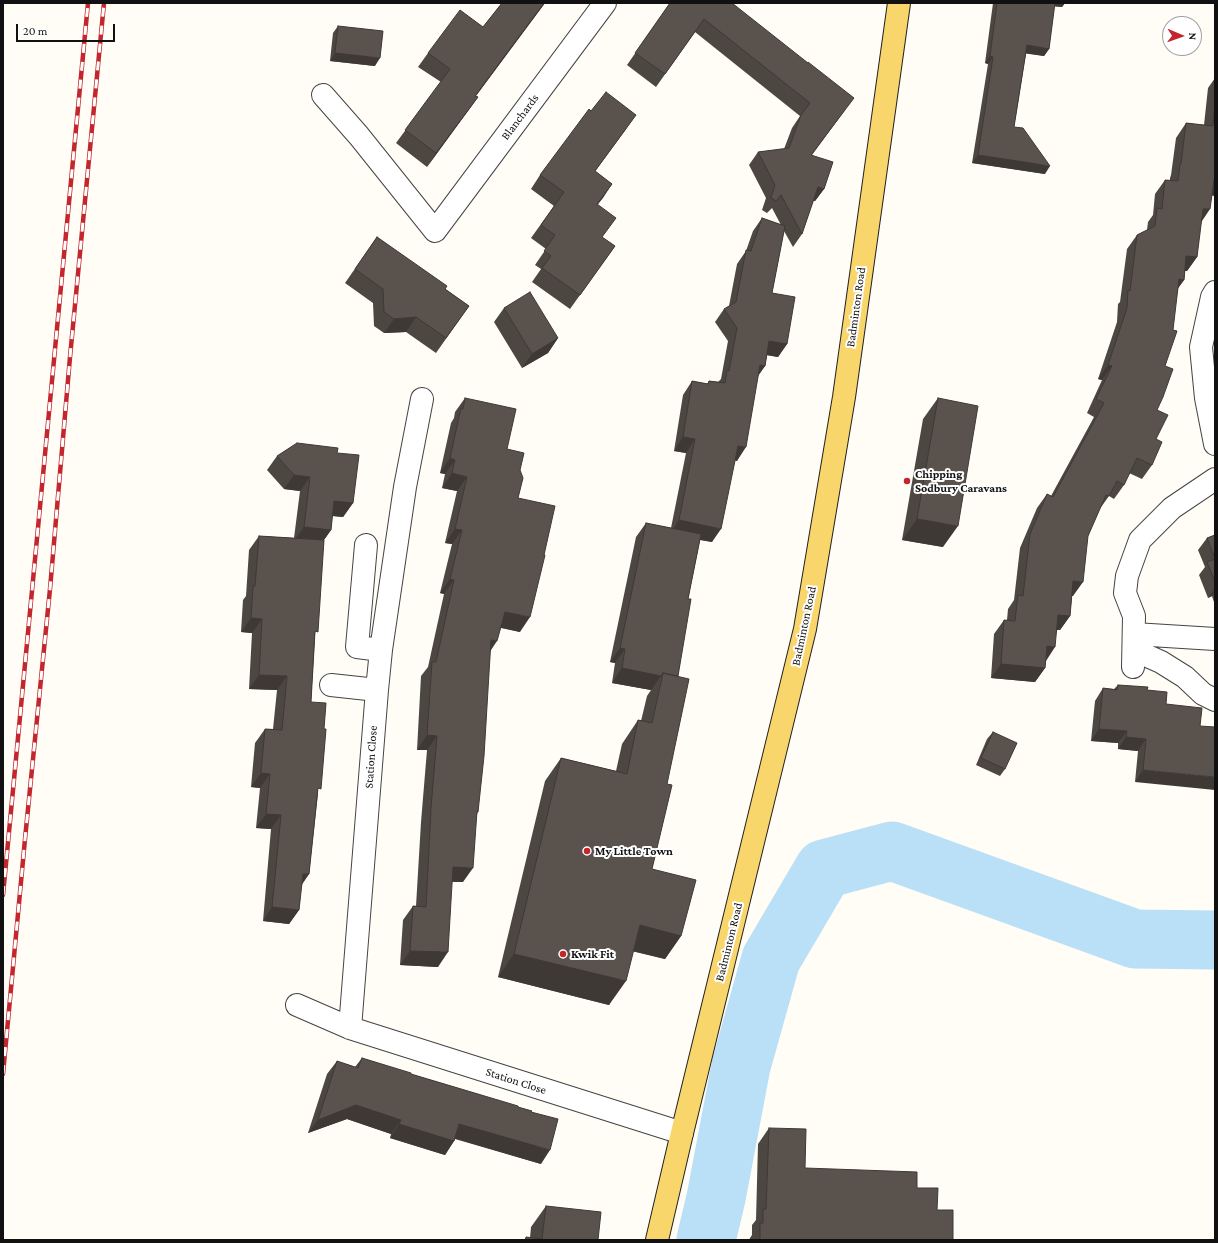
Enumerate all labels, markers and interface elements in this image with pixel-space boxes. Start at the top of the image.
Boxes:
scale bar [18,16,117,42]
north arrow [1162,16,1202,56]
text: 20 m [23,24,47,38]
text: N [1187,32,1199,40]
street label: Blanchards [498,91,542,143]
street label: Badminton Road [843,266,869,348]
place label: Chipping Sodbury Caravans [915,467,1007,495]
marker: Chipping Sodbury Caravans [902,476,912,486]
street label: Badminton Road [789,585,819,667]
street label: Station Close [362,725,380,789]
place label: My Little Town [595,844,673,858]
marker: My Little Town [582,846,592,856]
street label: Badminton Road [712,901,746,983]
place label: Kwik Fit [571,947,614,961]
marker: Kwik Fit [558,949,568,959]
street label: Station Close [484,1064,548,1098]

